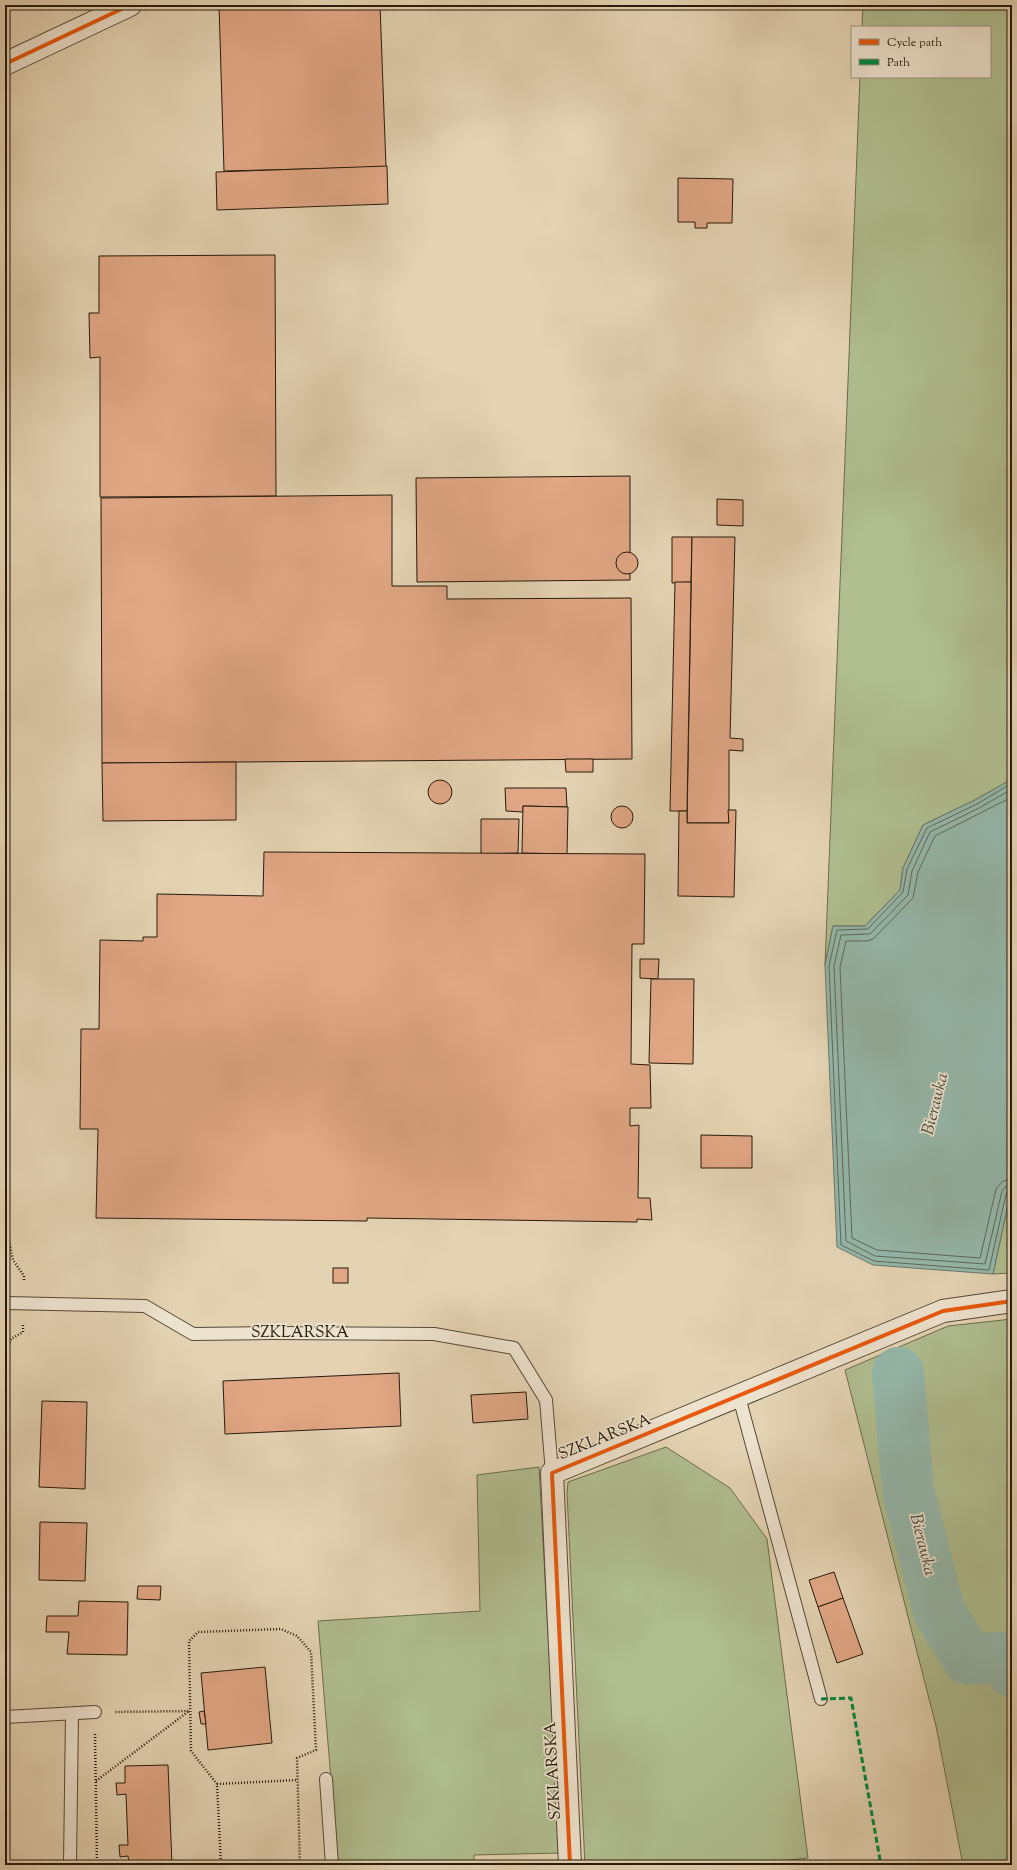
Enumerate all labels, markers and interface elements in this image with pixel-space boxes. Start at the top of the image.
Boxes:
legend [851,26,991,78]
text: Cycle path [887,34,942,52]
text: Path [887,54,910,72]
water label: Bierawka [917,1070,955,1138]
street label: SZKLARSKA [251,1322,349,1345]
street label: SZKLARSKA [555,1409,655,1467]
water label: Bierawka [903,1511,941,1579]
street label: SZKLARSKA [540,1721,568,1821]

